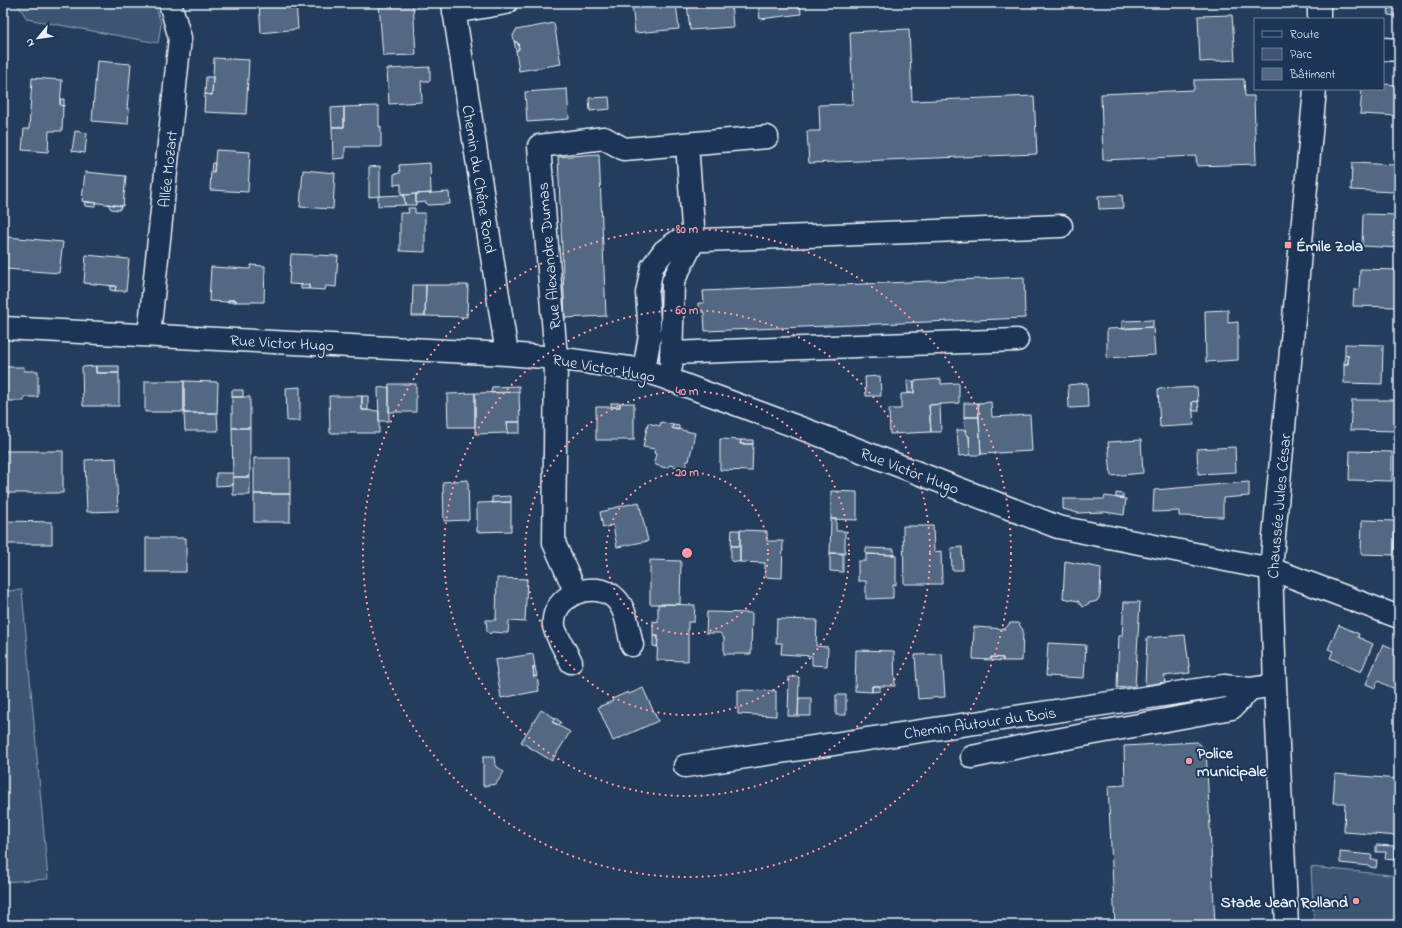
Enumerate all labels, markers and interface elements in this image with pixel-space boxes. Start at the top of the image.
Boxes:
north arrow [18,18,58,58]
legend [1254,18,1384,90]
text: Route [1290,26,1320,44]
text: N [21,35,39,49]
text: Parc [1290,46,1312,64]
text: Bâtiment [1289,66,1335,84]
street label: Chemin du Chêne Rond [454,104,502,255]
street label: Allée Mozart [153,129,185,209]
street label: Rue Alexandre Dumas [532,181,568,330]
text: 80 m [675,221,699,239]
place label: Émile Zola [1296,235,1363,259]
marker: Émile Zola [1283,240,1293,250]
text: 60 m [675,302,699,320]
street label: Rue Victor Hugo [229,329,334,359]
street label: Rue Victor Hugo [550,348,657,390]
text: 40 m [675,383,699,401]
street label: Chaussée Jules César [1262,433,1298,580]
street label: Rue Victor Hugo [856,442,962,502]
text: 20 m [674,464,699,482]
centre of rings [680,546,694,560]
street label: Chemin Autour du Bois [903,701,1058,747]
place label: Police municipale [1197,742,1267,784]
marker: Police municipale [1184,756,1194,766]
place label: Stade Jean Rolland [1220,891,1348,915]
marker: Stade Jean Rolland [1351,896,1361,906]

